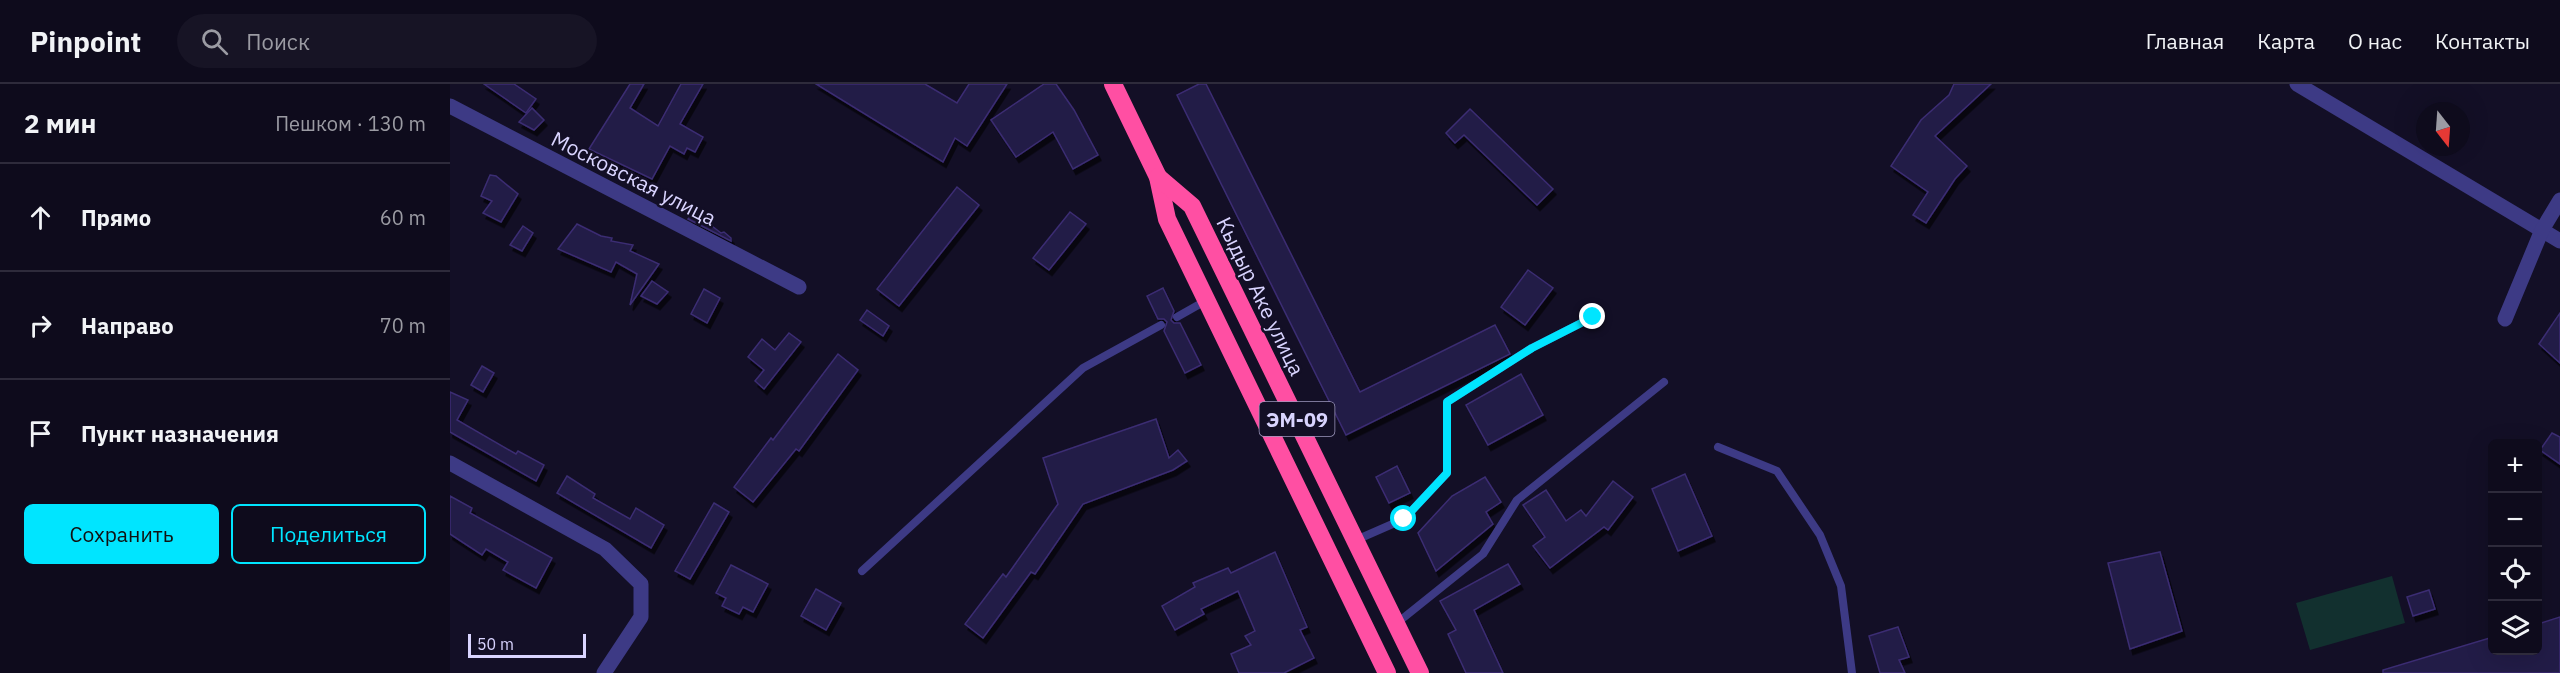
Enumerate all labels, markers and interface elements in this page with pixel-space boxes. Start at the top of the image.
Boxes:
search box [177,14,597,68]
text: Pinpoint [30,23,141,60]
icon: search [198,25,231,58]
text: Поиск [246,27,310,56]
text: Главная [2146,27,2224,55]
text: Карта [2257,27,2315,55]
text: О нас [2348,27,2402,55]
text: Контакты [2435,27,2530,55]
north arrow [2416,102,2470,156]
text: 2 мин [24,106,96,140]
text: Пешком · 130 m [275,110,426,137]
street label: Московская улица [547,124,721,232]
icon: ahead [24,201,57,234]
text: Прямо [81,203,151,232]
text: 60 m [380,204,426,231]
street label: Кыдыр Аке улица [1210,212,1312,380]
route end [1579,303,1605,329]
icon: right [24,309,57,342]
text: Направо [81,311,174,340]
text: 70 m [380,312,426,339]
road number: ЭМ-09 [1260,402,1334,436]
icon: arrive [24,417,57,450]
text: Пункт назначения [81,419,279,448]
map controls [2488,439,2542,655]
button: + [2488,439,2542,493]
button: − [2488,493,2542,547]
button: Сохранить [24,504,219,564]
button: Поделиться [231,504,426,564]
route start [1390,505,1416,531]
button: locate [2488,547,2542,601]
button: layers [2488,601,2542,655]
scale bar [468,631,586,658]
text: 50 m [477,634,514,654]

